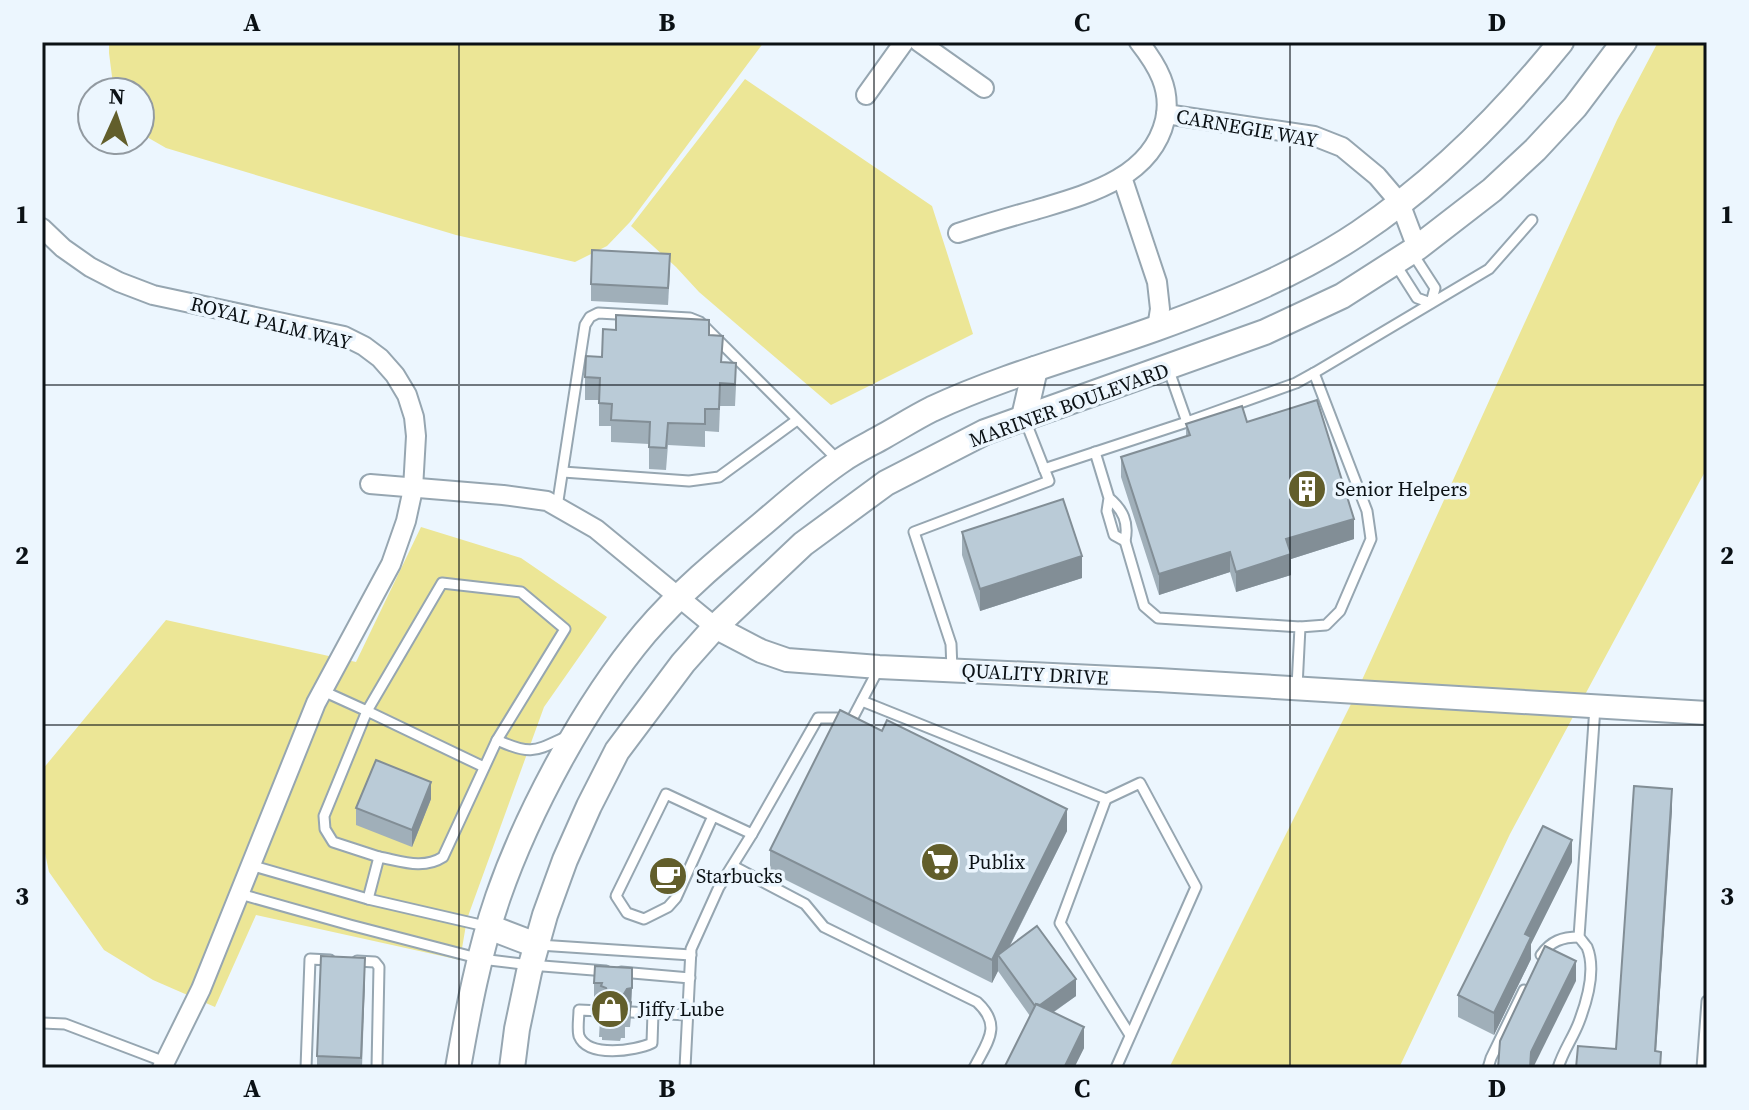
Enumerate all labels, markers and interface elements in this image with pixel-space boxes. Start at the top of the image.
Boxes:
text: A [243,4,261,40]
text: B [659,4,676,40]
text: C [1074,4,1090,40]
text: D [1488,4,1506,40]
north arrow [76,76,156,156]
text: N [108,81,126,111]
street label: CARNEGIE WAY [1174,102,1320,154]
text: 1 [15,196,29,232]
text: 1 [1720,196,1734,232]
street label: ROYAL PALM WAY [188,289,355,357]
street label: MARINER BOULEVARD [965,356,1173,454]
building icon: Senior Helpers [1286,468,1328,510]
place label: Senior Helpers [1335,475,1467,503]
text: 2 [15,537,29,573]
text: 2 [1720,537,1734,573]
street label: QUALITY DRIVE [961,656,1109,692]
supermarket icon: Publix [919,841,961,883]
place label: Publix [968,848,1026,876]
cafe icon: Starbucks [647,855,689,897]
place label: Starbucks [696,862,783,890]
text: 3 [15,878,29,914]
text: 3 [1720,878,1734,914]
shop icon: Jiffy Lube [589,988,631,1030]
place label: Jiffy Lube [637,995,724,1023]
text: A [243,1070,261,1106]
text: B [659,1070,676,1106]
text: C [1074,1070,1090,1106]
text: D [1488,1070,1506,1106]

